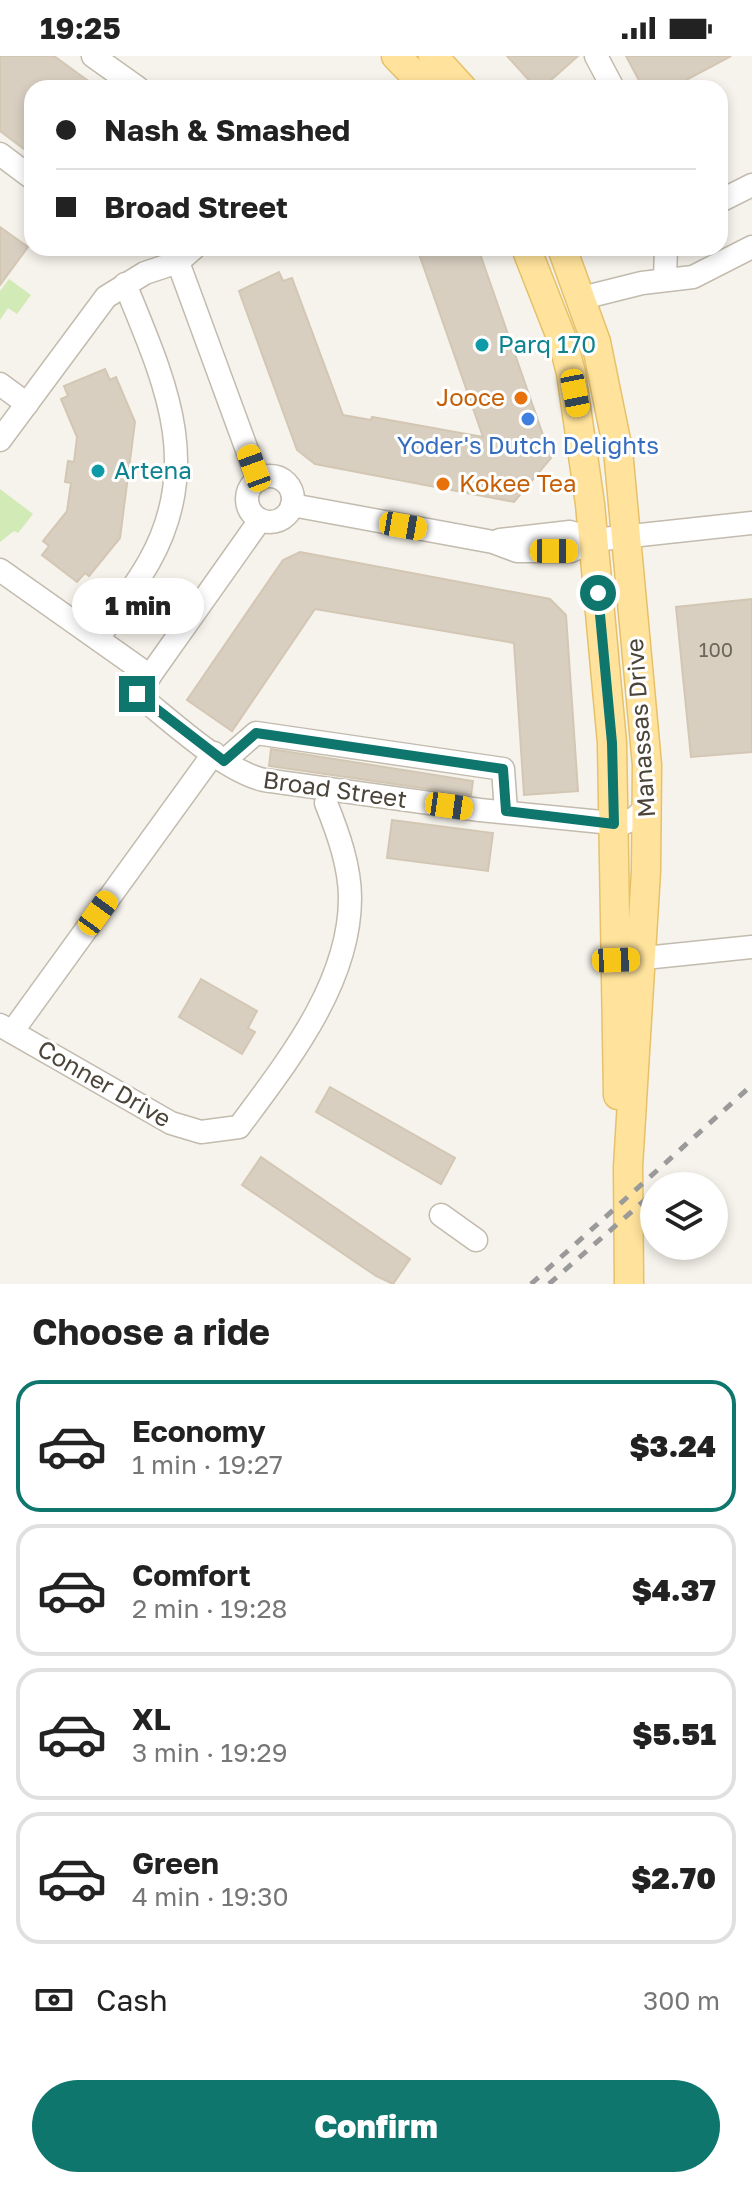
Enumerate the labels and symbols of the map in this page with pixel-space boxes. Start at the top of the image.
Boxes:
place label: Parq 170 [498,329,596,358]
marker: Parq 170 [473,336,491,354]
car [559,367,591,419]
place label: Jooce [436,382,505,411]
marker: Jooce [512,389,530,407]
marker: Yoder's Dutch Delights [519,410,537,428]
place label: Yoder's Dutch Delights [397,430,659,459]
car [235,441,273,495]
place label: Artena [114,455,192,484]
marker: Artena [89,462,107,480]
place label: Kokee Tea [459,468,577,497]
marker: Kokee Tea [434,475,452,493]
car [377,510,429,542]
car [530,539,578,563]
route start [580,575,616,611]
callout: 1 min [71,578,203,634]
street label: Manassas Drive [619,637,660,819]
house number: 100 [699,637,733,661]
route end [119,676,155,712]
street label: Broad Street [261,764,409,813]
car [424,791,474,821]
car [74,887,122,939]
car [592,947,640,973]
street label: Conner Drive [33,1033,177,1133]

